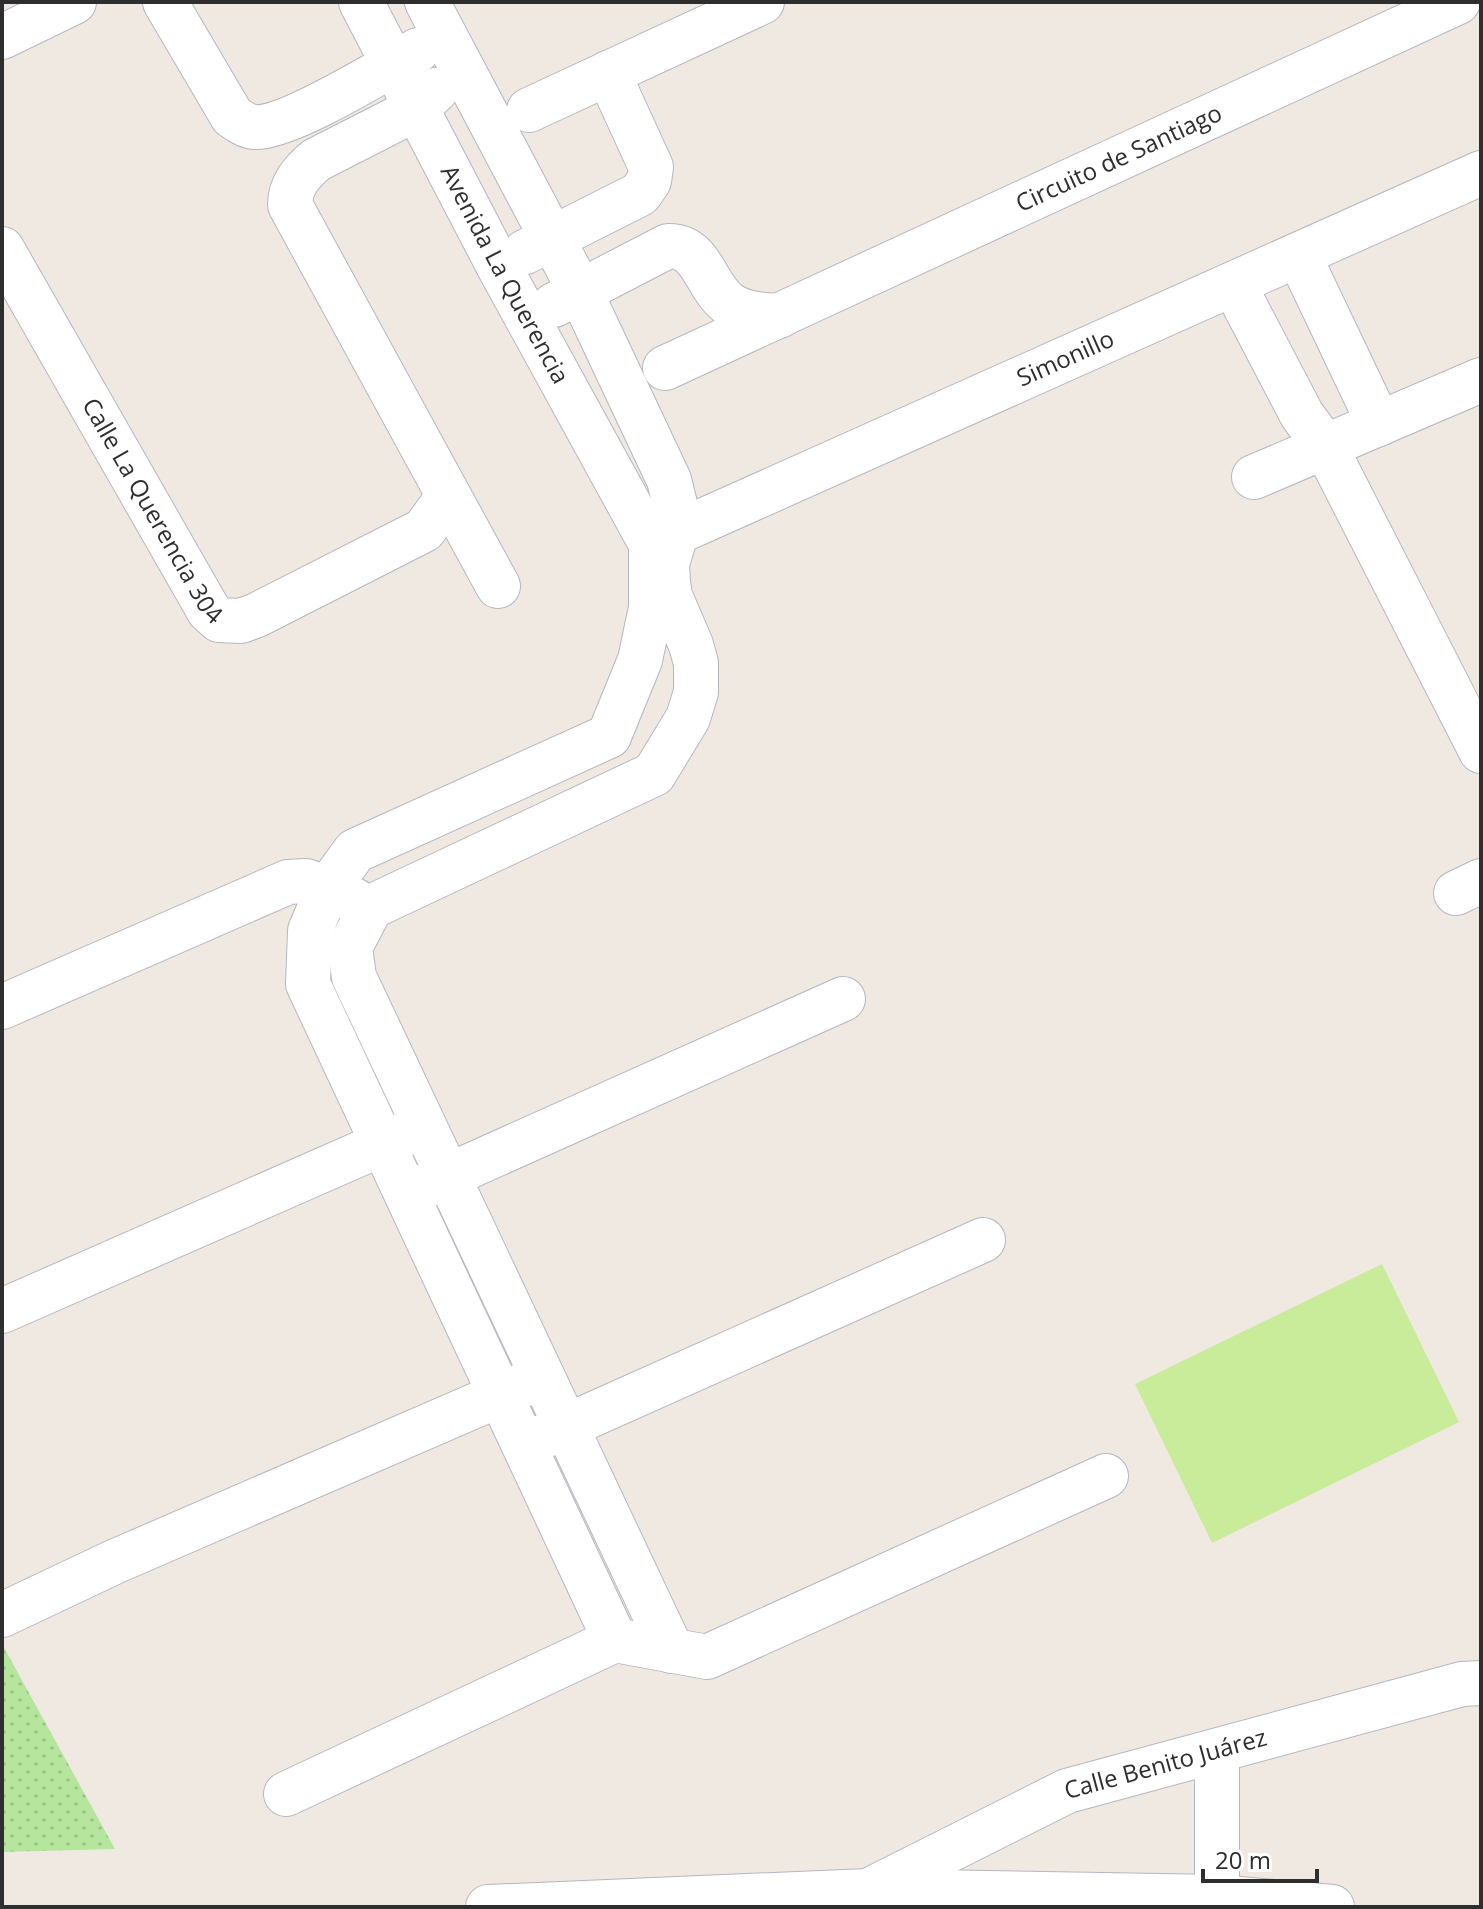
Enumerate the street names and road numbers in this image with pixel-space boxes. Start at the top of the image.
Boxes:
street label: Circuito de Santiago [1010,95,1227,219]
street label: Avenida La Querencia [434,159,578,389]
street label: Simonillo [1011,321,1119,393]
street label: Calle La Querencia 304 [75,391,231,631]
street label: Calle Benito Juárez [1060,1720,1270,1806]

